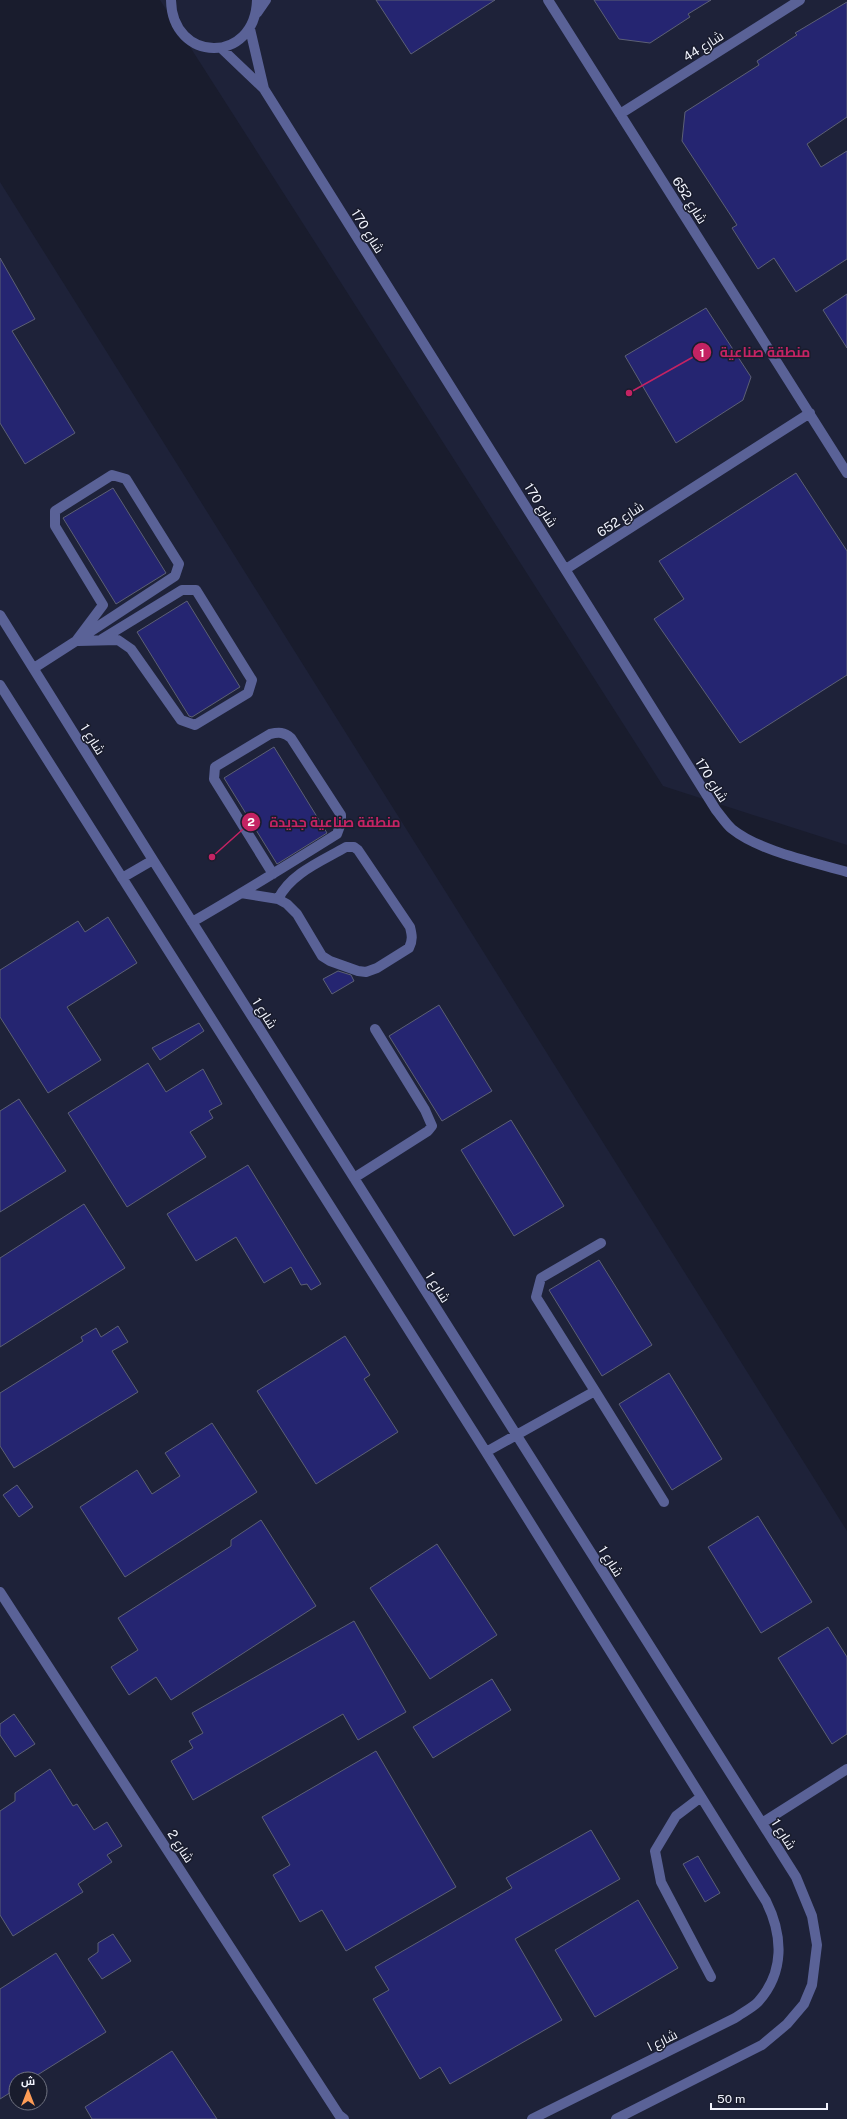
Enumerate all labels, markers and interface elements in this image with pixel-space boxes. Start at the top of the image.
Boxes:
street label: شارع 44 [680,28,727,65]
street label: شارع 652 [668,174,710,227]
street label: شارع 170 [347,206,387,257]
callout: منطقة صناعية [692,339,818,365]
text: منطقة صناعية [720,344,810,360]
text: 1 [699,346,705,360]
street label: شارع 170 [520,480,560,531]
street label: شارع 652 [594,499,647,541]
street label: شارع 1 [76,721,108,758]
street label: شارع 170 [691,755,731,806]
callout: منطقة صناعية جديدة [241,809,408,835]
text: منطقة صناعية جديدة [270,814,400,830]
text: 2 [247,815,255,829]
street label: شارع 1 [248,995,280,1032]
street label: شارع 1 [421,1269,453,1306]
street label: شارع 1 [594,1543,626,1580]
street label: شارع 1 [767,1816,799,1853]
street label: شارع 2 [164,1827,197,1866]
street label: شارع ا [645,2027,680,2055]
north arrow [8,2071,48,2111]
text: ش [21,2075,35,2088]
scale bar [711,2085,827,2111]
text: 50 m [717,2092,745,2106]

